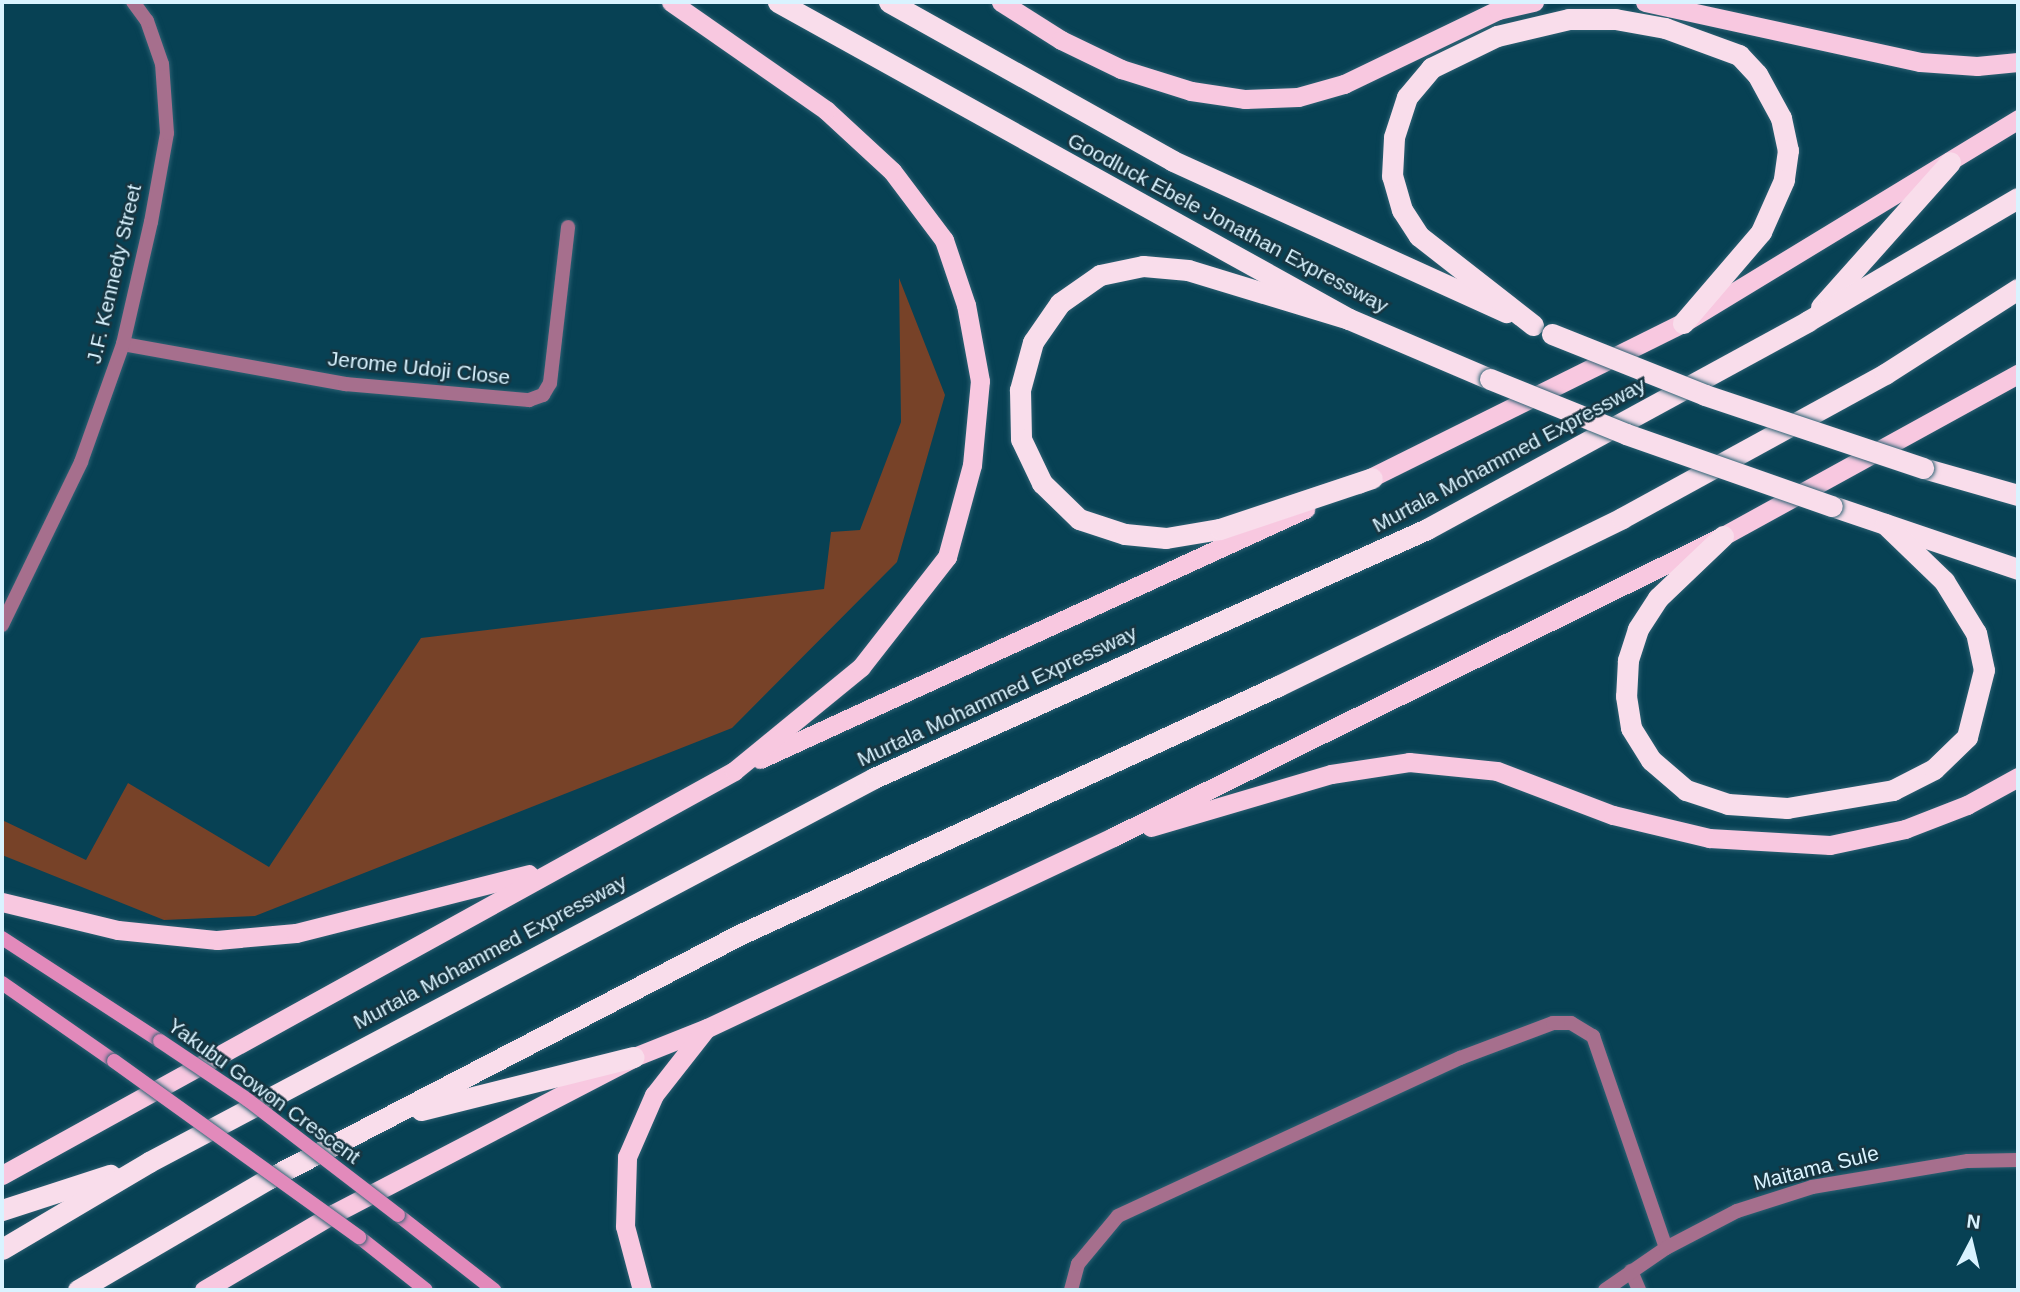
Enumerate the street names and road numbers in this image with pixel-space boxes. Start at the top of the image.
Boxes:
street label: Goodluck Ebele Jonathan Expressway [1063,127,1393,319]
street label: J.F. Kennedy Street [81,182,147,366]
street label: Jerome Udoji Close [327,346,511,390]
street label: Murtala Mohammed Expressway [1368,372,1650,538]
street label: Murtala Mohammed Expressway [853,620,1141,772]
street label: Murtala Mohammed Expressway [349,869,631,1035]
street label: Yakubu Gowon Crescent [163,1013,365,1169]
street label: Maitama Sule [1751,1140,1881,1196]

